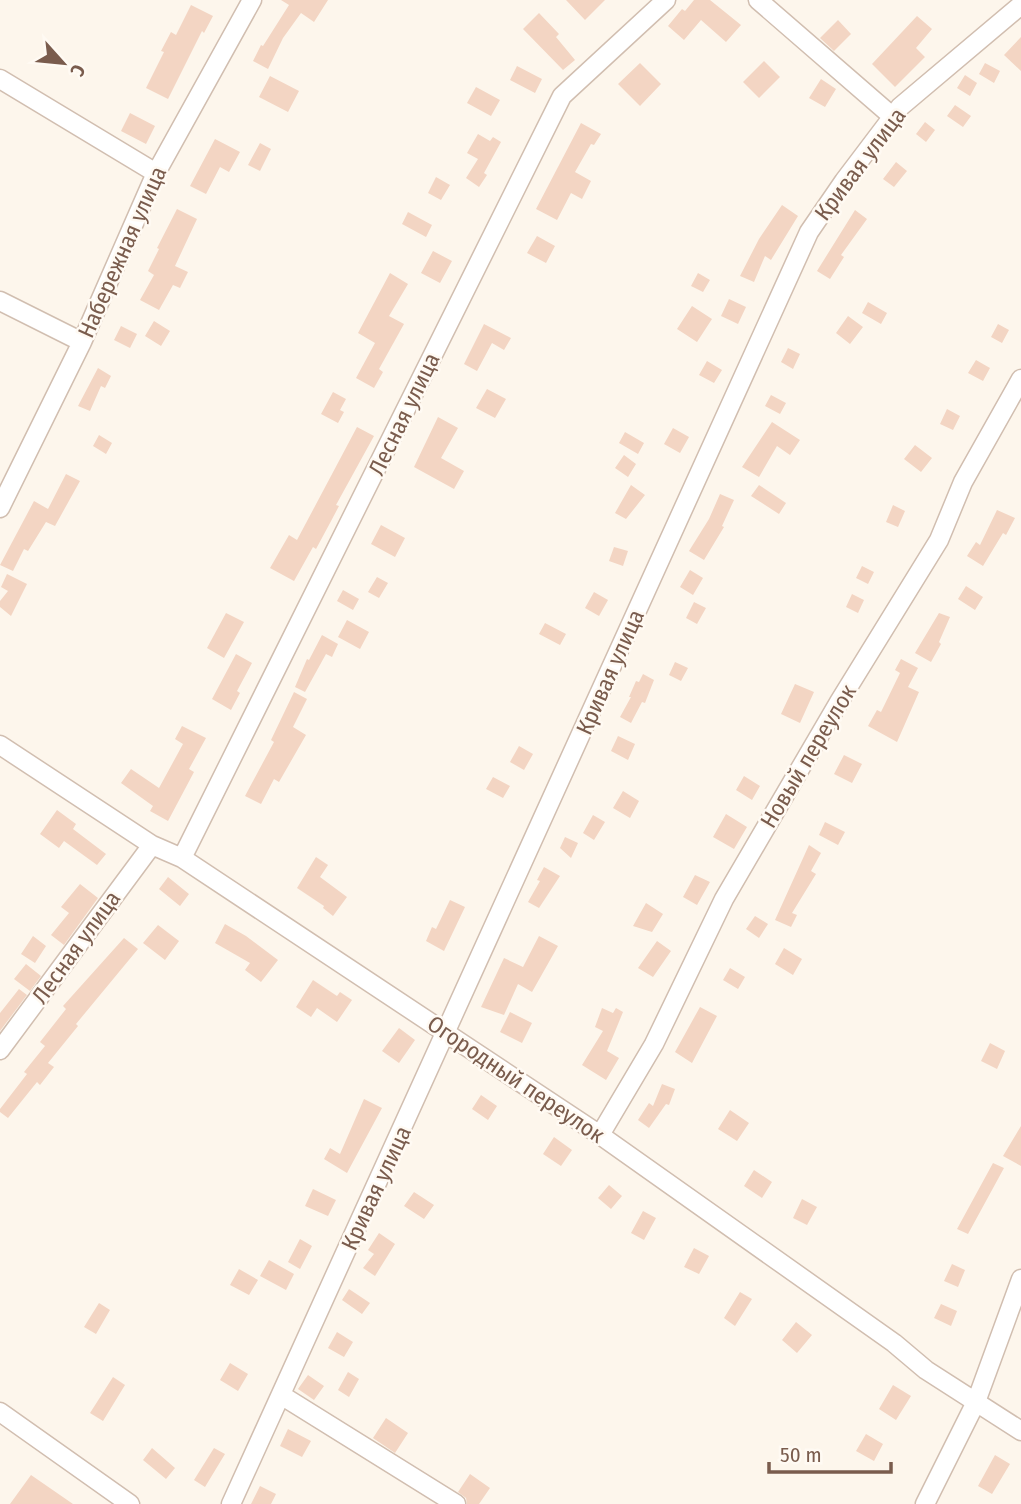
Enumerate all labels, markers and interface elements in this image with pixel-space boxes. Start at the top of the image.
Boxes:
north arrow [28,28,98,98]
text: С [65,61,90,80]
street label: Кривая улица [809,102,911,226]
street label: Набережная улица [72,162,172,342]
street label: Лесная улица [362,348,446,480]
street label: Кривая улица [570,605,650,739]
street label: Новый переулок [754,679,862,833]
street label: Лесная улица [26,885,126,1009]
street label: Огородный переулок [422,1009,610,1149]
street label: Кривая улица [335,1121,417,1255]
scale bar [769,1430,892,1474]
text: 50 m [780,1442,822,1468]

